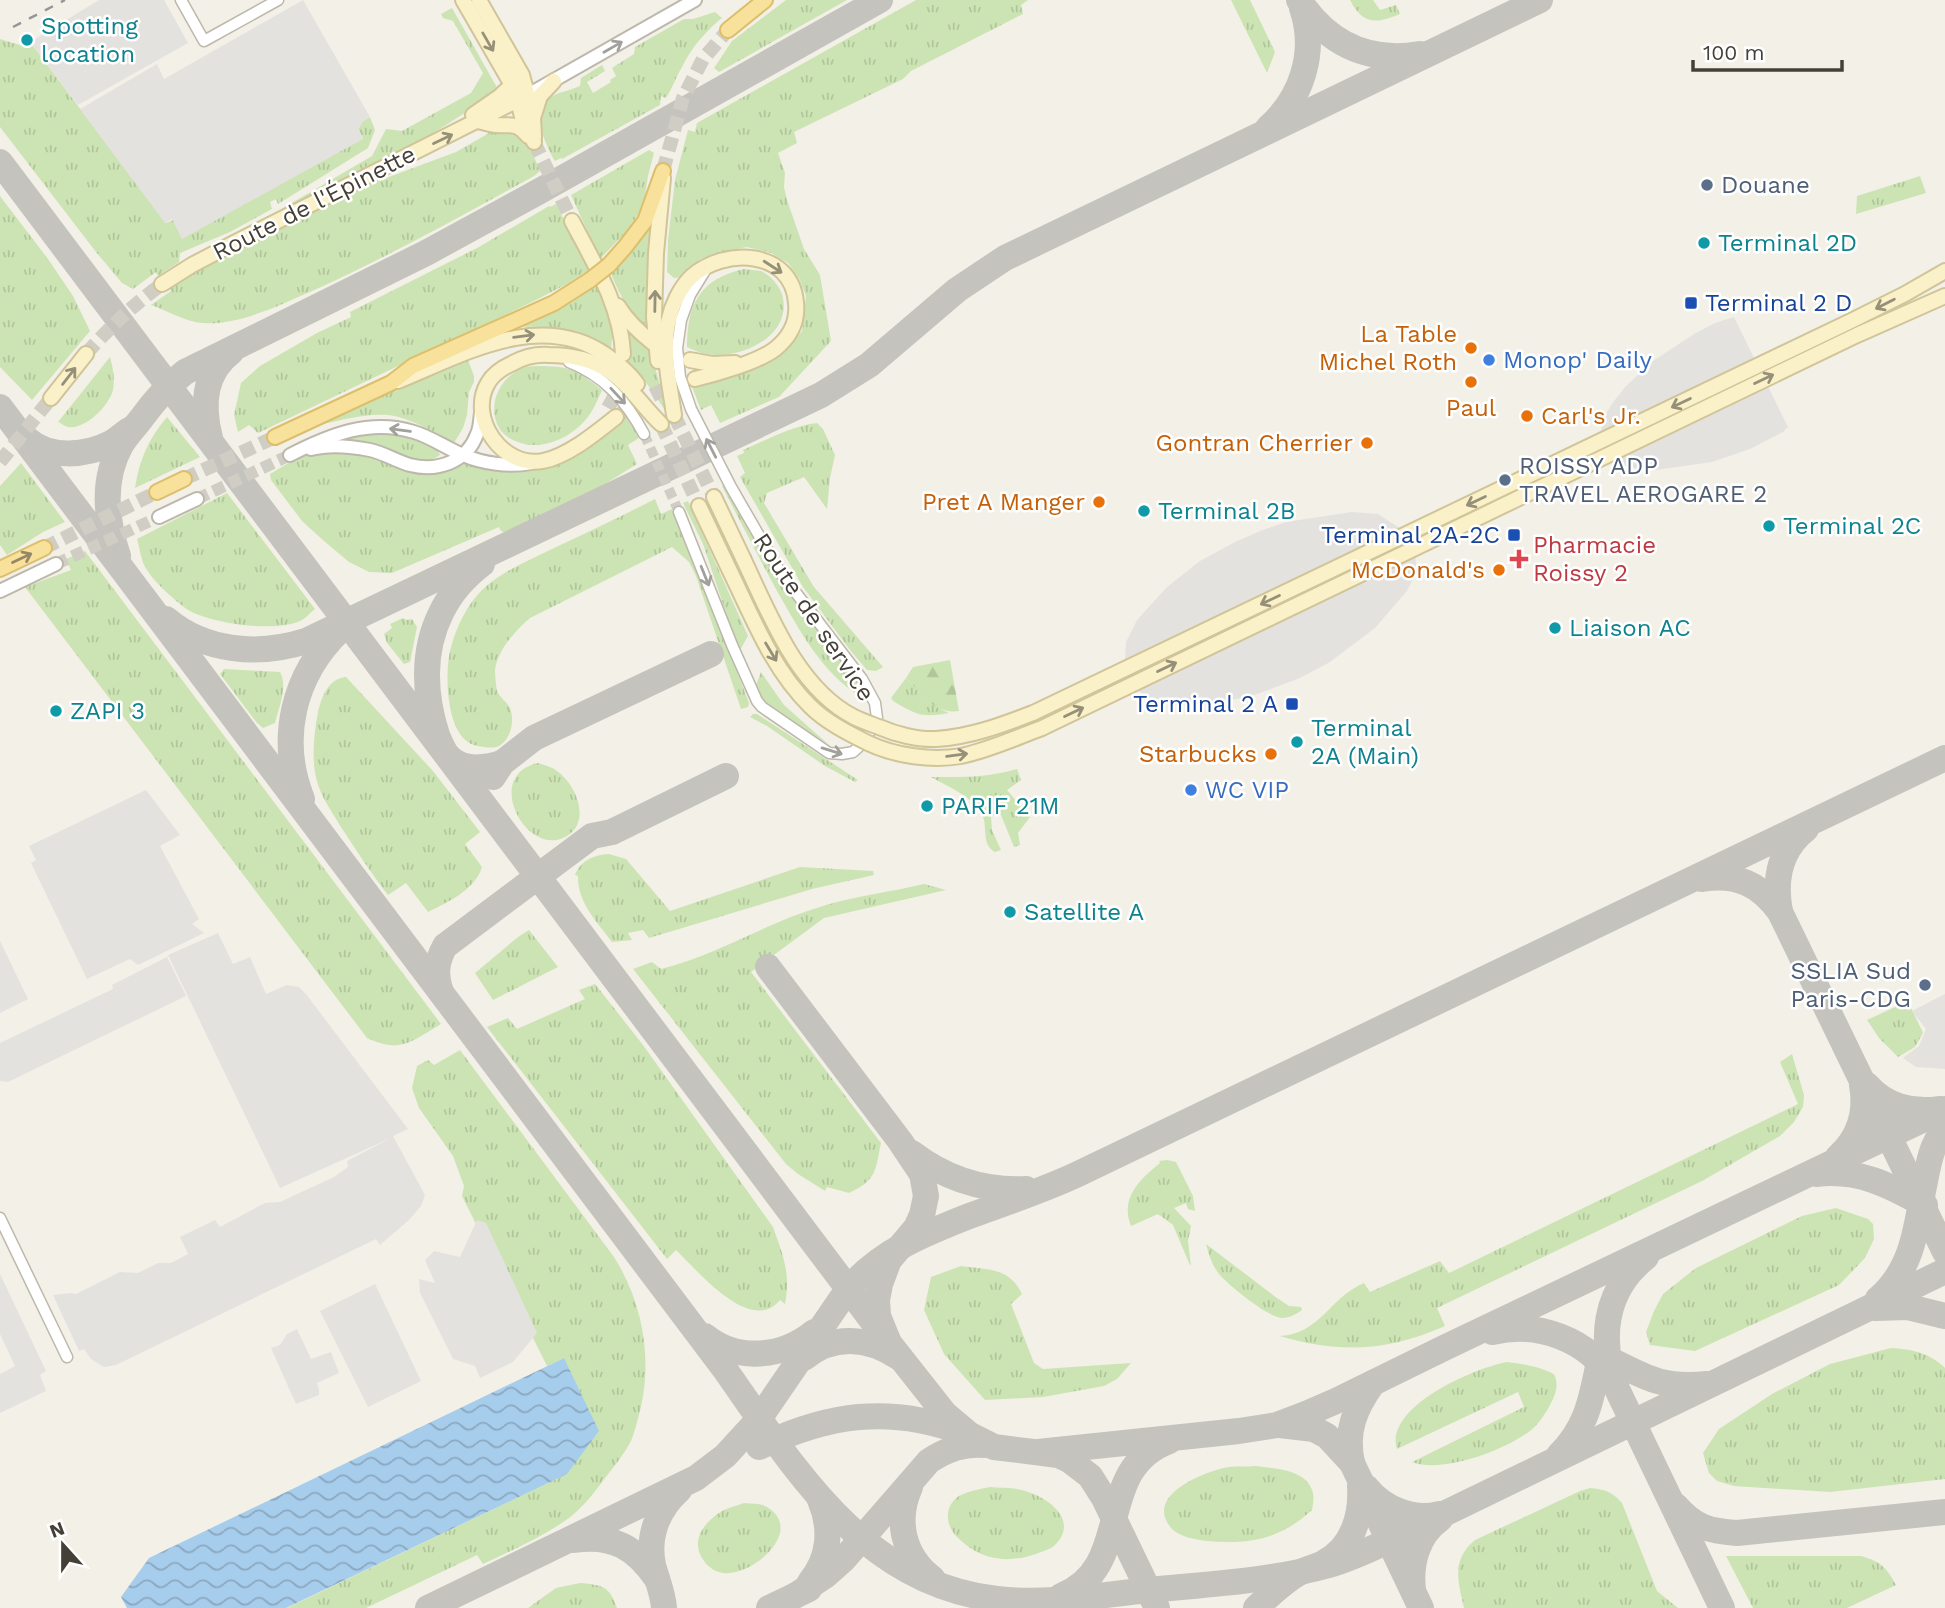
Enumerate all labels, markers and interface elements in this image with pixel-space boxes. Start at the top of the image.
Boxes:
place label: Spotting location [41,12,138,68]
scale bar [1693,28,1842,72]
marker: Spotting location [19,32,35,48]
one-way arrow [481,32,495,52]
one-way arrow [602,40,623,53]
text: 100 m [1703,40,1765,65]
one-way arrow [432,131,453,145]
street label: Route de l'Épinette [208,140,420,266]
place label: Douane [1721,171,1810,199]
marker: Douane [1699,177,1715,193]
place label: Terminal 2D [1718,229,1857,257]
marker: Terminal 2D [1696,235,1712,251]
one-way arrow [763,260,782,275]
place label: Terminal 2 D [1705,289,1852,317]
one-way arrow [648,290,661,313]
marker: Terminal 2 D [1683,295,1699,311]
one-way arrow [1876,298,1896,312]
place label: La Table Michel Roth [1319,320,1457,376]
one-way arrow [512,330,535,343]
marker: La Table Michel Roth [1463,340,1479,356]
place label: Monop' Daily [1503,346,1652,374]
marker: Monop' Daily [1481,352,1497,368]
one-way arrow [61,368,76,386]
one-way arrow [1753,372,1774,386]
marker: Paul [1463,374,1479,390]
one-way arrow [610,387,626,405]
place label: Paul [1446,394,1497,422]
one-way arrow [1671,397,1692,410]
place label: Carl's Jr. [1541,402,1641,430]
marker: Carl's Jr. [1519,408,1535,424]
one-way arrow [389,423,412,436]
place label: Gontran Cherrier [1156,429,1353,457]
marker: Gontran Cherrier [1359,435,1375,451]
one-way arrow [704,438,718,459]
place label: ROISSY ADP TRAVEL AEROGARE 2 [1519,452,1767,508]
marker: ROISSY ADP TRAVEL AEROGARE 2 [1497,472,1513,488]
place label: Pret A Manger [922,488,1085,516]
marker: Pret A Manger [1091,494,1107,510]
one-way arrow [1465,496,1486,509]
place label: Terminal 2B [1158,497,1296,525]
marker: Terminal 2B [1136,503,1152,519]
place label: Terminal 2C [1783,512,1921,540]
marker: Terminal 2C [1761,518,1777,534]
place label: Terminal 2A-2C [1321,521,1500,549]
marker: Terminal 2A-2C [1506,527,1522,543]
street label: Route de service [747,528,881,706]
place label: Pharmacie Roissy 2 [1533,531,1656,587]
one-way arrow [11,551,32,564]
marker: Pharmacie Roissy 2 [1511,551,1527,567]
place label: McDonald's [1351,556,1485,584]
marker: McDonald's [1491,562,1507,578]
one-way arrow [699,564,712,586]
one-way arrow [1260,594,1281,607]
place label: Liaison AC [1569,614,1691,642]
marker: Liaison AC [1547,620,1563,636]
one-way arrow [765,641,778,662]
one-way arrow [1156,659,1177,673]
place label: Terminal 2 A [1133,690,1278,718]
marker: Terminal 2 A [1284,696,1300,712]
place label: ZAPI 3 [70,697,145,725]
marker: ZAPI 3 [48,703,64,719]
one-way arrow [1063,705,1084,719]
place label: Terminal 2A (Main) [1311,714,1419,770]
marker: Terminal 2A (Main) [1289,734,1305,750]
place label: Starbucks [1139,740,1257,768]
one-way arrow [821,745,843,758]
marker: Starbucks [1263,746,1279,762]
one-way arrow [945,749,968,762]
place label: WC VIP [1205,776,1289,804]
marker: WC VIP [1183,782,1199,798]
place label: PARIF 21M [941,792,1060,820]
marker: PARIF 21M [919,798,935,814]
place label: Satellite A [1024,898,1144,926]
marker: Satellite A [1002,904,1018,920]
place label: SSLIA Sud Paris-CDG [1791,957,1911,1013]
marker: SSLIA Sud Paris-CDG [1917,977,1933,993]
north arrow [28,1510,98,1580]
text: N [46,1516,68,1543]

